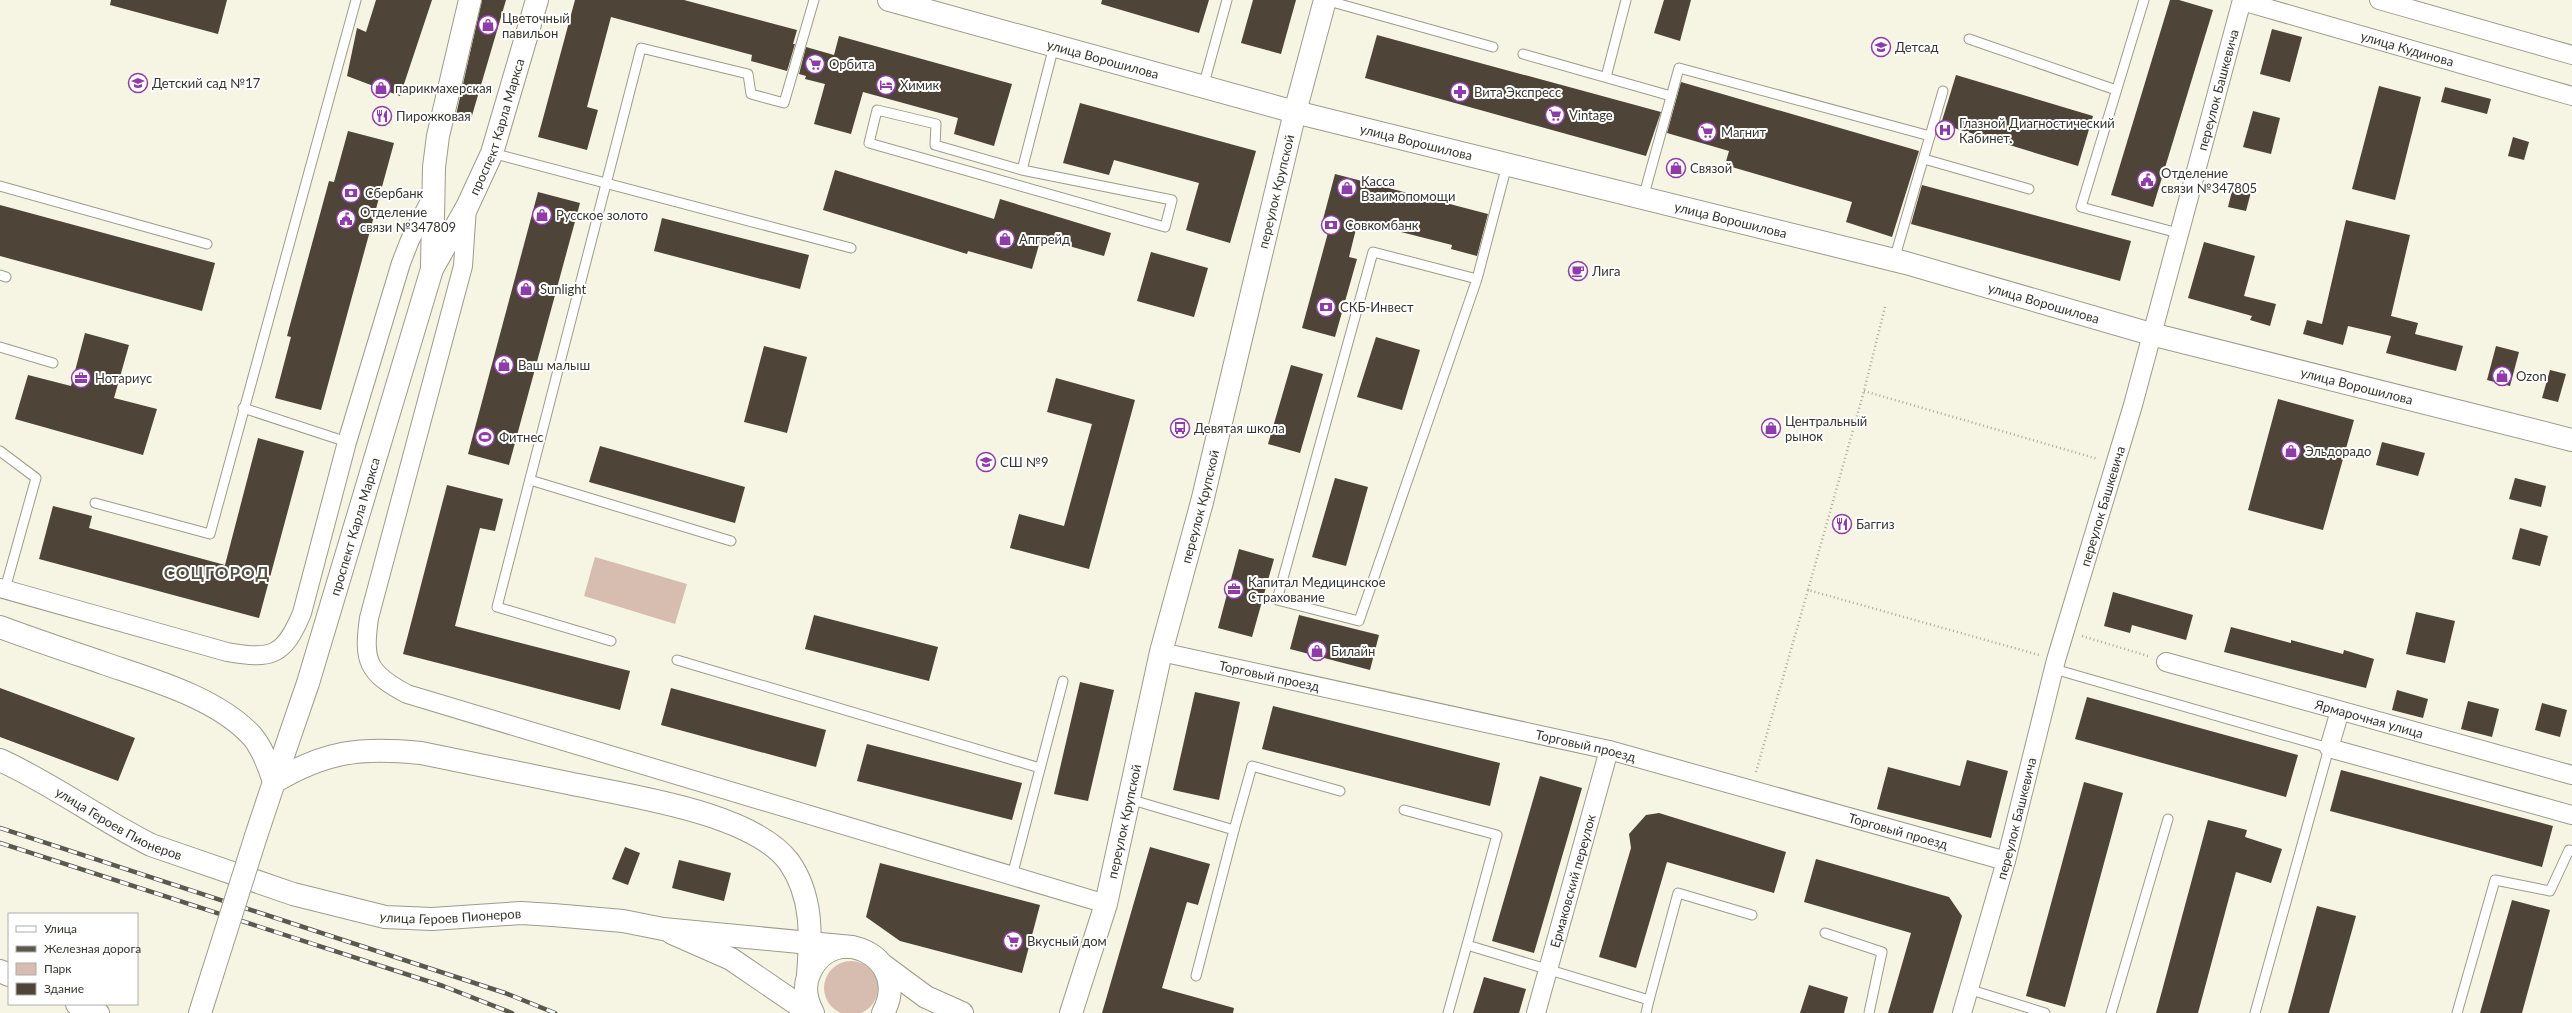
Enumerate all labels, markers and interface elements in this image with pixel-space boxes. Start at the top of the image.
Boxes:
place label: Цветочный павильон [502,10,570,41]
shop icon: Цветочный павильон [477,14,499,36]
street label: переулок Башкевича [2194,28,2242,152]
street label: улица Кудинова [2359,28,2456,70]
street label: улица Ворошилова [1045,36,1161,82]
school or university icon: Детсад [1870,36,1892,58]
place label: Детсад [1895,39,1939,55]
supermarket icon: Орбита [804,53,826,75]
place label: Орбита [829,56,875,72]
street label: проспект Карла Маркса [466,57,527,197]
school or university icon: Детский сад №17 [127,72,149,94]
hotel icon: Химик [875,74,897,96]
place label: Детский сад №17 [152,75,261,91]
shop icon: парикмахерская [370,77,392,99]
place label: Химик [900,77,939,93]
place label: парикмахерская [395,80,492,96]
pharmacy icon: Вита Экспресс [1449,81,1471,103]
place label: Вита Экспресс [1474,84,1561,100]
supermarket icon: Vintage [1544,104,1566,126]
restaurant icon: Пирожковая [371,105,393,127]
place label: Vintage [1569,107,1613,123]
place label: Пирожковая [396,108,471,124]
place label: Глазной Диагностический Кабинет. [1959,115,2115,146]
hospital icon: Глазной Диагностический Кабинет. [1934,119,1956,141]
street label: улица Ворошилова [1358,120,1474,164]
supermarket icon: Магнит [1696,121,1718,143]
place label: Магнит [1721,124,1767,140]
street label: переулок Крупской [1255,133,1297,250]
shop icon: Связой [1665,157,1687,179]
place label: Связой [1690,160,1732,176]
place label: Отделение связи №347805 [2161,165,2257,196]
public building icon: Отделение связи №347805 [2136,169,2158,191]
place label: Касса Взаимопомощи [1361,173,1455,204]
shop icon: Касса Взаимопомощи [1336,177,1358,199]
bank icon: Сбербанк [340,182,362,204]
place label: Сбербанк [365,185,424,201]
street label: улица Ворошилова [1673,198,1789,241]
place label: Отделение связи №347809 [360,204,456,235]
shop icon: Русское золото [531,204,553,226]
place label: Русское золото [556,207,648,223]
public building icon: Отделение связи №347809 [335,208,357,230]
bank icon: Совкомбанк [1320,214,1342,236]
place label: Совкомбанк [1345,217,1419,233]
shop icon: Апгрейд [994,228,1016,250]
place label: Апгрейд [1019,231,1070,247]
cafe icon: Лига [1567,260,1589,282]
place label: Лига [1591,263,1621,279]
shop icon: Sunlight [515,278,537,300]
street label: улица Ворошилова [1986,279,2101,327]
place label: Sunlight [540,281,587,297]
bank icon: СКБ-Инвест [1315,296,1337,318]
place label: СКБ-Инвест [1340,299,1414,315]
shop icon: Ваш малыш [493,354,515,376]
place label: Ваш малыш [518,357,590,373]
street label: улица Ворошилова [2299,364,2415,408]
shop icon: Ozon [2491,365,2513,387]
office icon: Нотариус [70,367,92,389]
place label: Ozon [2516,368,2547,384]
place label: Нотариус [95,370,152,386]
place label: Центральный рынок [1785,413,1867,444]
bus stop icon: Девятая школа [1169,417,1191,439]
shop icon: Центральный рынок [1760,417,1782,439]
place label: Девятая школа [1194,420,1285,436]
sports icon: Фитнес [474,426,496,448]
place label: Фитнес [499,429,544,445]
shop icon: Эльдорадо [2280,440,2302,462]
place label: Эльдорадо [2305,443,2371,459]
street label: переулок Башкевича [2077,444,2128,568]
street label: переулок Крупской [1178,448,1222,565]
school or university icon: СШ №9 [975,451,997,473]
place label: СШ №9 [1000,454,1049,470]
street label: проспект Карла Маркса [327,456,383,598]
restaurant icon: Баггиз [1831,513,1853,535]
place label: Баггиз [1856,516,1895,532]
district label: СОЦГОРОД [164,562,270,583]
place label: Капитал Медицинское Страхование [1248,574,1386,605]
office icon: Капитал Медицинское Страхование [1223,578,1245,600]
shop icon: Билайн [1306,640,1328,662]
place label: Билайн [1331,643,1375,659]
street label: Торговый проезд [1218,657,1321,694]
street label: Ярмарочная улица [2312,696,2425,741]
street label: Торговый проезд [1534,726,1638,765]
street label: переулок Башкевича [1993,756,2039,881]
street label: переулок Крупской [1104,763,1144,880]
street label: улица Героев Пионеров [53,783,184,863]
street label: Торговый проезд [1847,809,1950,852]
street label: Ермаковский переулок [1547,812,1599,950]
street label: улица Героев Пионеров [378,905,522,927]
legend [8,913,138,1005]
text: Улица [44,921,77,936]
supermarket icon: Вкусный дом [1002,930,1024,952]
place label: Вкусный дом [1027,933,1107,949]
text: Железная дорога [44,941,141,956]
text: Парк [44,961,72,976]
text: Здание [44,981,84,996]

